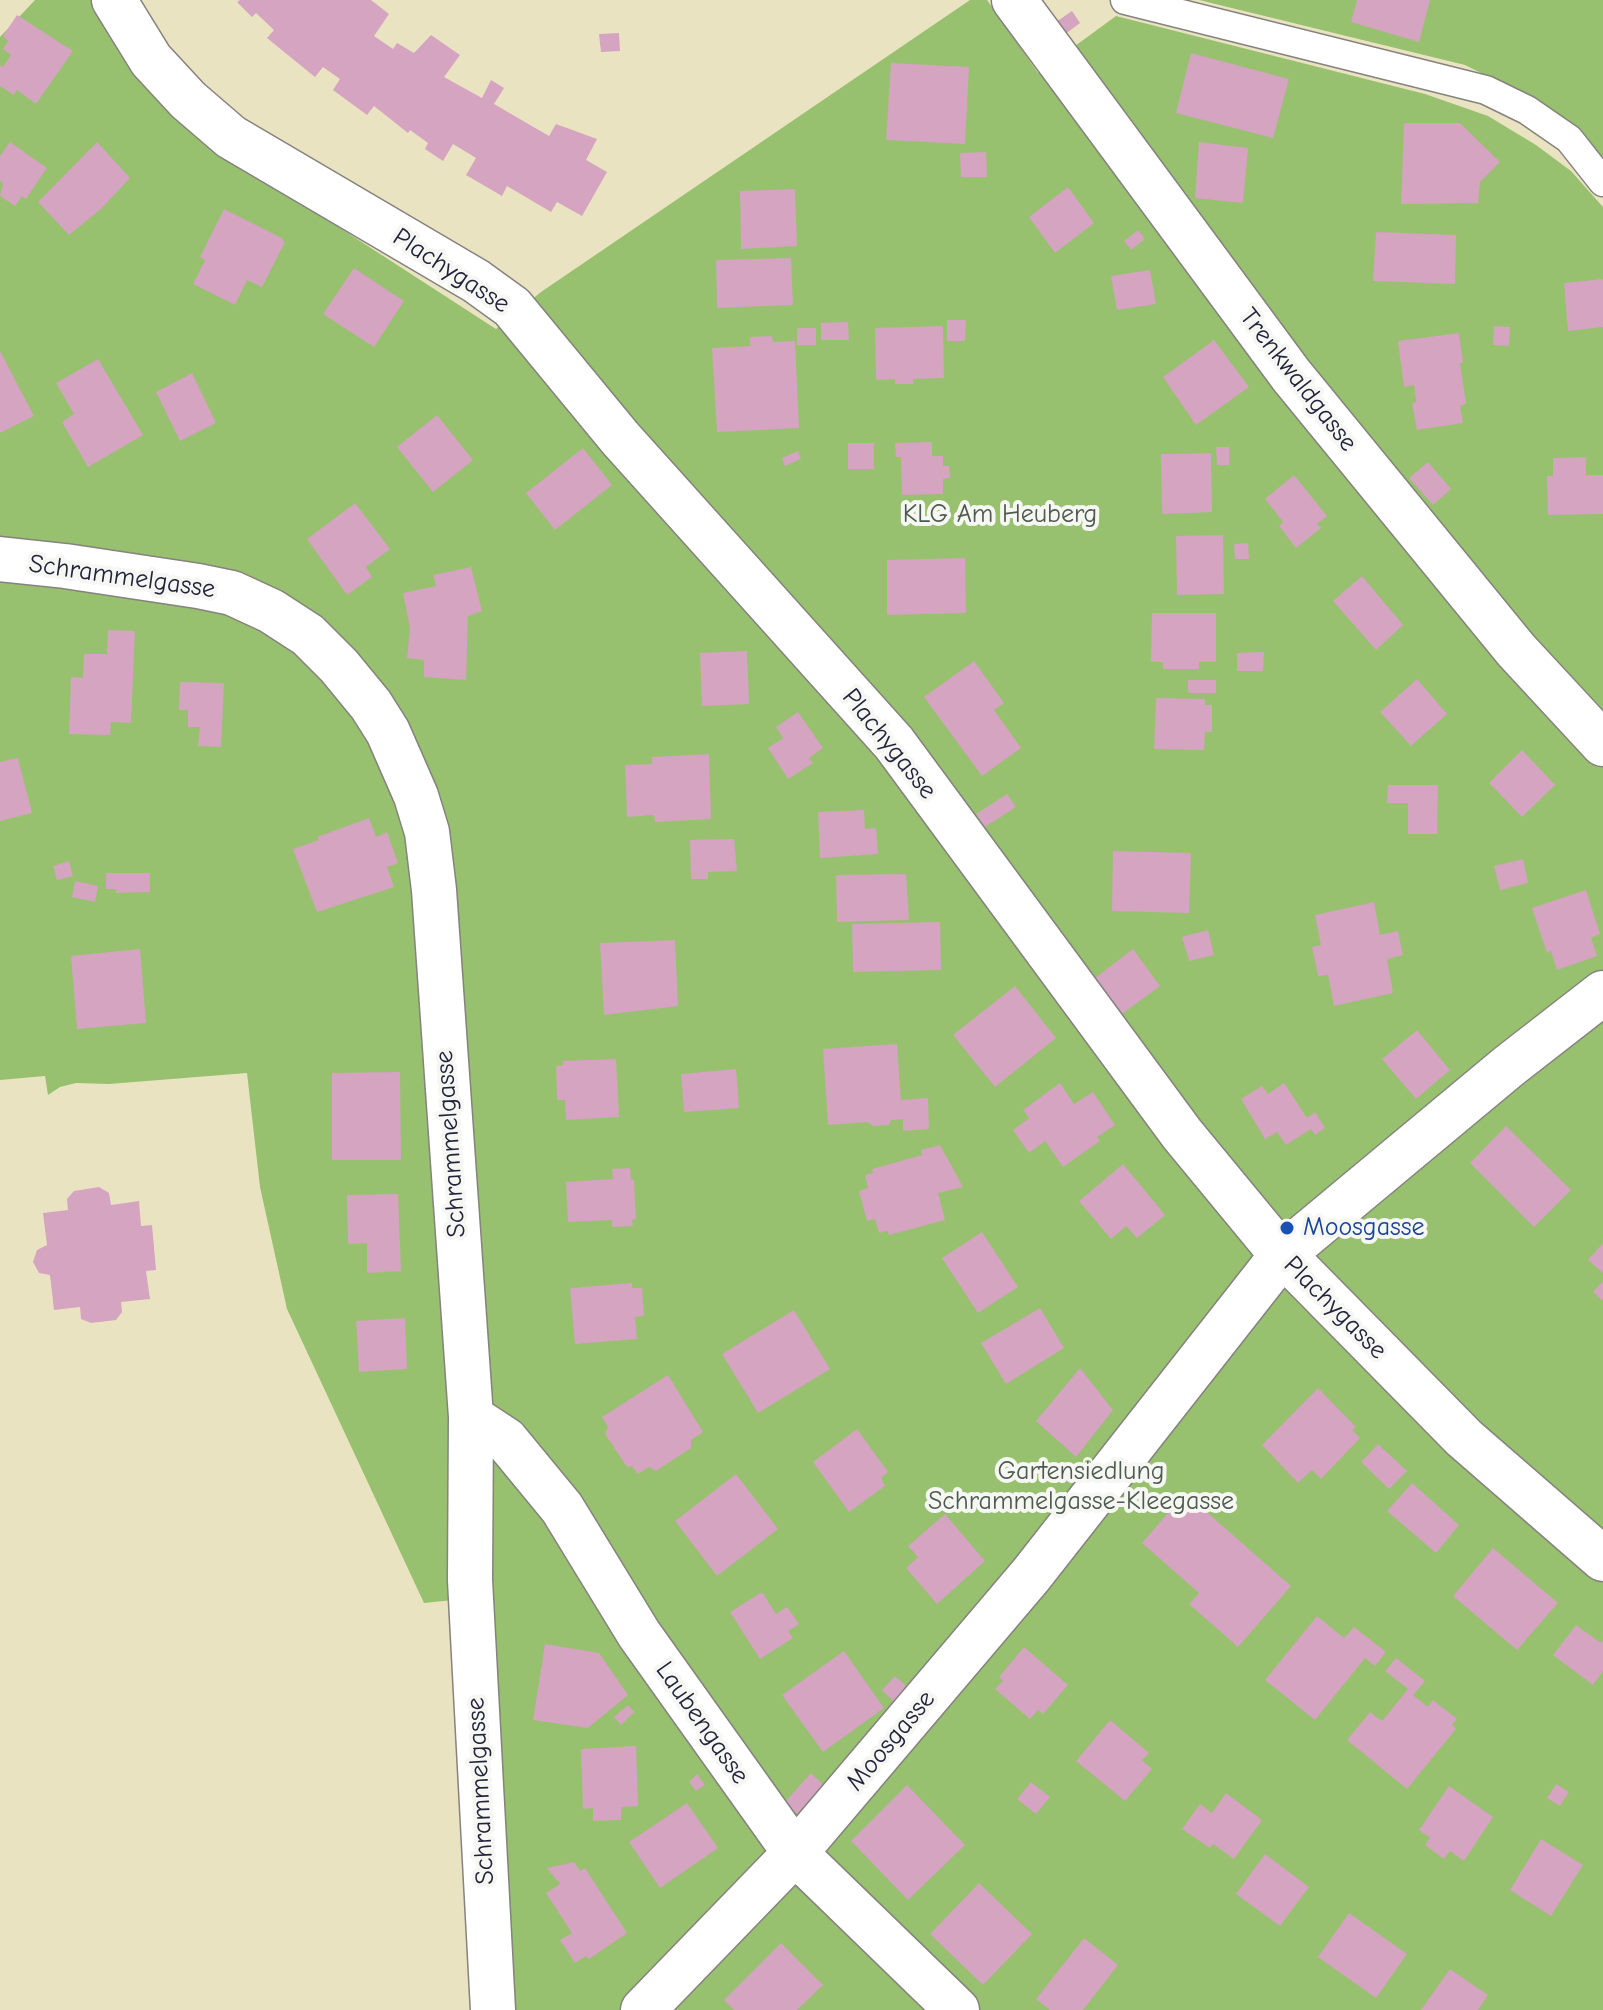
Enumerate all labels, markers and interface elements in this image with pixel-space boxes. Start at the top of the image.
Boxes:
street label: Plachygasse [387,222,515,320]
street label: Trenkwaldgasse [1232,302,1364,458]
park label: KLG Am Heuberg [903,499,1097,531]
street label: Schrammelgasse [27,548,217,606]
street label: Plachygasse [835,682,943,806]
street label: Schrammelgasse [429,1049,473,1239]
place label: Moosgasse [1303,1212,1425,1244]
marker: Moosgasse [1278,1219,1296,1237]
street label: Plachygasse [1277,1250,1393,1366]
park label: Gartensiedlung Schrammelgasse-Kleegasse [928,1456,1234,1518]
street label: Laubengasse [648,1656,756,1790]
street label: Moosgasse [840,1684,942,1798]
street label: Schrammelgasse [461,1697,501,1885]

